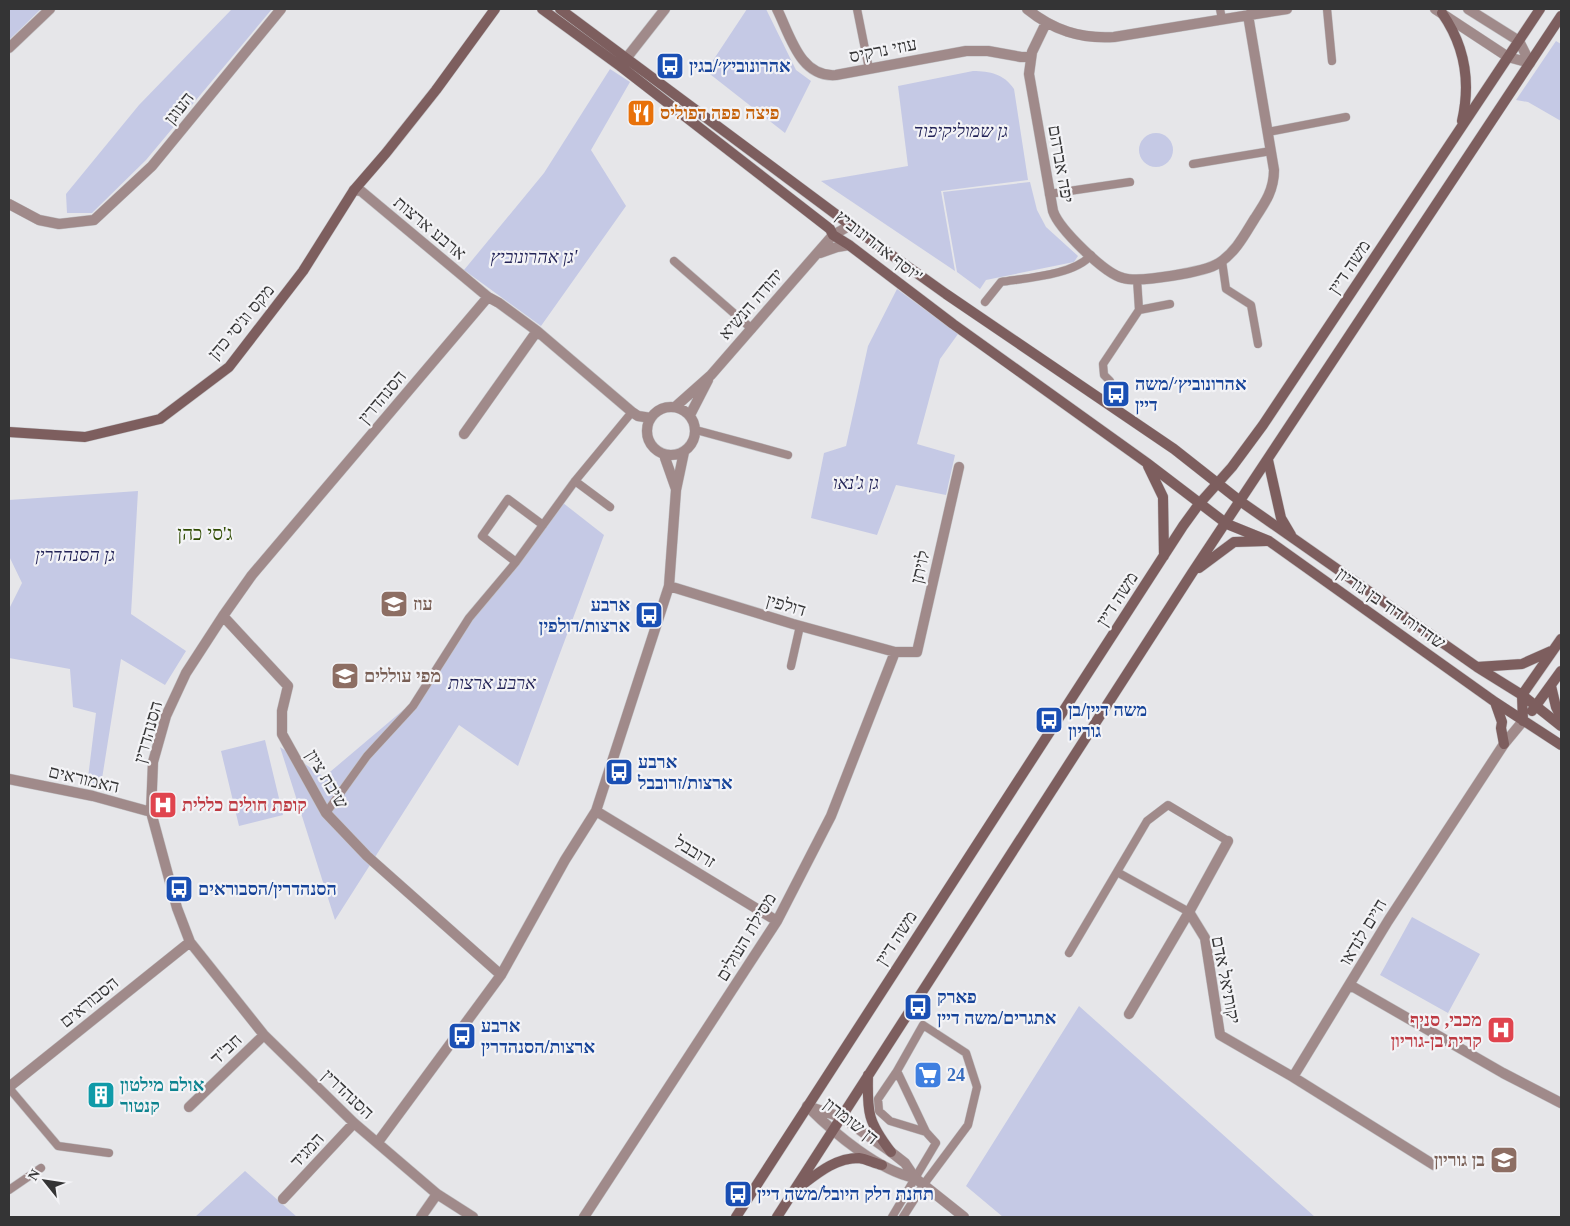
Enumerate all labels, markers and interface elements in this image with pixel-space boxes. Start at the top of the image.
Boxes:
street label: עוזי נרקיס [848,34,918,66]
bus stop icon: אהרונוביץ׳/בגין [655,51,685,81]
place label: אהרונוביץ׳/בגין [689,56,791,76]
street label: העוגן [160,88,198,128]
restaurant icon: פיצה פפה דפוליס [626,98,656,128]
place label: פיצה פפה דפוליס [660,103,780,123]
park label: גן שמוליקיפוד [914,121,1008,141]
street label: יפה אברהם [1044,123,1078,205]
street label: ארבע ארצות [390,192,470,264]
street label: יוסף אהרונוביץ' [832,206,926,286]
street label: משה דיין [1324,236,1374,298]
park label: גן אהרונוביץ' [491,247,579,267]
street label: יהודה הנשיא [715,264,787,344]
street label: מקס וג'סי כהן [204,280,278,364]
street label: הסנהדרין [354,366,410,428]
place label: אהרונוביץ׳/משה דיין [1135,374,1247,415]
bus stop icon: אהרונוביץ׳/משה דיין [1101,379,1131,409]
park label: גן ג'נאו [833,473,879,493]
district label: ג'סי כהן [177,523,233,544]
park label: גן הסנהדרין [35,545,115,565]
street label: לויתן [907,549,933,585]
street label: שדרות דוד בן גוריון [1333,563,1449,653]
street label: משה דיין [1092,568,1142,630]
school or university icon: עוז [379,589,409,619]
street label: דולפין [764,590,808,620]
place label: עוז [413,594,433,614]
place label: ארבע ארצות/דולפין [539,595,630,636]
bus stop icon: ארבע ארצות/דולפין [634,600,664,630]
school or university icon: מפי עוללים [330,661,360,691]
place label: מפי עוללים [364,666,441,686]
park label: ארבע ארצות [447,673,537,693]
street label: הסנהדרין [130,699,166,765]
place label: משה דיין/בן גוריון [1068,700,1147,741]
bus stop icon: משה דיין/בן גוריון [1034,705,1064,735]
street label: שיבת ציון [302,746,352,812]
place label: ארבע ארצות/זרובבל [637,752,733,793]
bus stop icon: ארבע ארצות/זרובבל [604,757,634,787]
street label: האמוראים [47,761,121,797]
hospital icon: קופת חולים כללית [148,790,178,820]
place label: קופת חולים כללית [182,795,307,815]
street label: זרובבל [670,832,719,872]
bus stop icon: הסנהדרין/הסבוראים [164,874,194,904]
place label: הסנהדרין/הסבוראים [198,879,337,899]
street label: מסילת העולים [712,889,780,985]
street label: חיים לנדאו [1335,895,1391,969]
street label: משה דיין [871,907,921,969]
street label: יקותיאל אדם [1208,934,1244,1026]
street label: הסבוראים [56,972,122,1032]
place label: פארק אתגרים/משה דיין [937,987,1056,1028]
bus stop icon: פארק אתגרים/משה דיין [903,992,933,1022]
place label: מכבי, סניף קרית בן-גוריון [1391,1010,1482,1051]
hospital icon: מכבי, סניף קרית בן-גוריון [1486,1015,1516,1045]
place label: ארבע ארצות/הסנהדרין [481,1016,595,1057]
bus stop icon: ארבע ארצות/הסנהדרין [447,1021,477,1051]
street label: חב"ד [206,1030,246,1068]
supermarket icon: 24 [913,1060,943,1090]
street label: הסנהדרין [318,1065,378,1123]
place label: 24 [947,1065,965,1085]
place label: אולם מילטון קנטור [120,1075,204,1116]
building icon: אולם מילטון קנטור [86,1080,116,1110]
street label: דן שומרון [820,1093,882,1149]
street label: המגיד [286,1128,328,1172]
school or university icon: בן גוריון [1489,1145,1519,1175]
place label: בן גוריון [1434,1150,1485,1170]
north arrow [20,1156,70,1206]
text: N [25,1167,43,1183]
bus stop icon: תחנת דלק היובל/משה דיין [723,1179,753,1209]
place label: תחנת דלק היובל/משה דיין [757,1184,934,1204]

